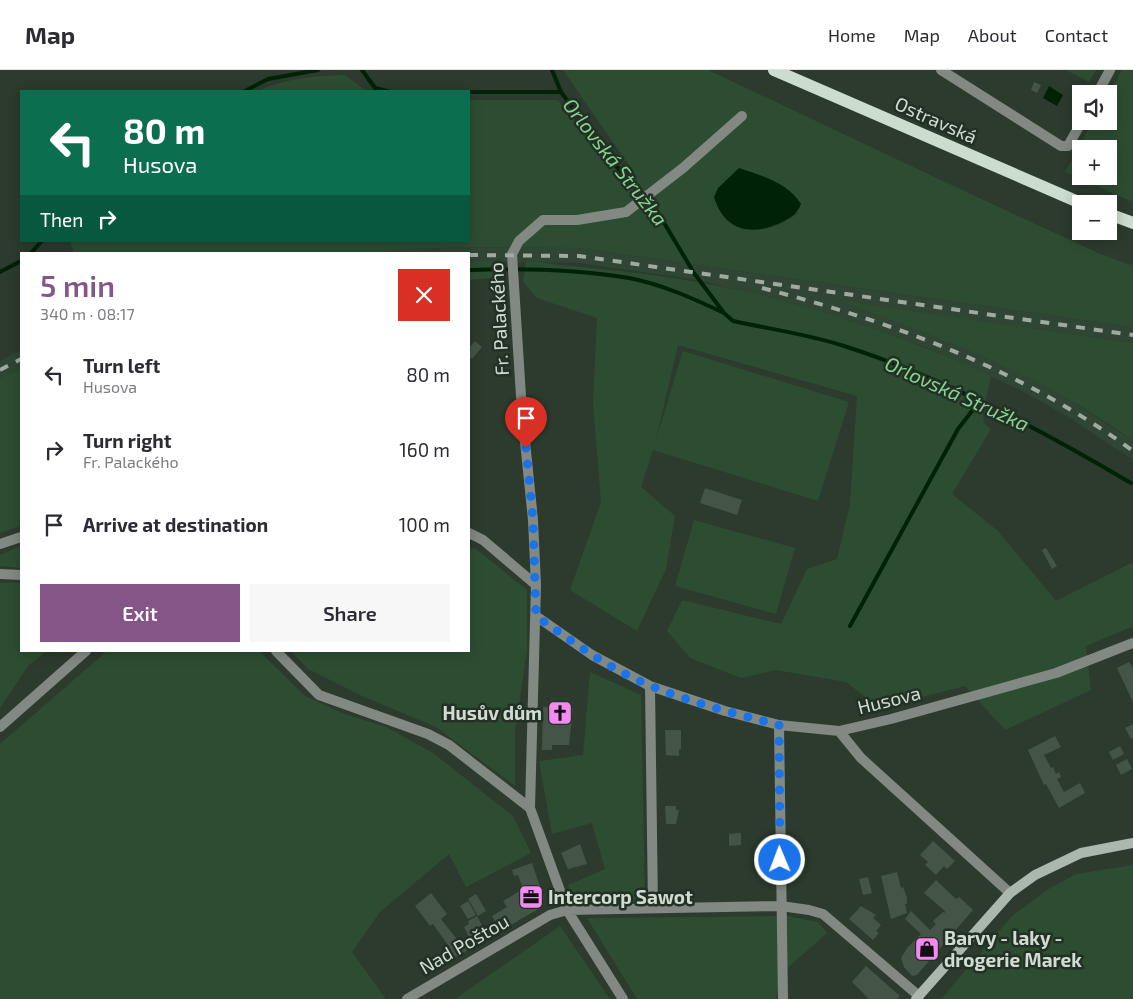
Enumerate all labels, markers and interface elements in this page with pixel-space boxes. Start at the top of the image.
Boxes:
text: Map [25,20,75,49]
text: Home [828,24,876,46]
text: Map [904,24,940,46]
text: About [968,24,1017,46]
text: Contact [1045,24,1108,46]
map controls [1072,85,1117,240]
button: sound [1072,85,1117,130]
street label: Ostravská [892,91,981,148]
water label: Orlovská Stružka [559,93,673,230]
text: 80 m [123,109,205,151]
icon: left [40,110,105,175]
button: + [1072,140,1117,185]
text: Husova [123,151,197,177]
button: − [1072,195,1117,240]
icon: right [93,205,121,233]
text: Then [40,208,83,231]
street label: Fr. Palackého [484,262,513,376]
text: 5 min [40,267,115,303]
button: close [398,269,450,321]
text: 340 m · 08:17 [40,304,135,323]
water label: Orlovská Stružka [882,351,1033,436]
text: Turn left [83,354,160,377]
icon: left [40,361,68,389]
text: 80 m [406,363,450,386]
text: Husova [83,377,137,396]
pin [505,397,547,448]
icon: arrive [512,404,540,432]
text: Turn right [83,429,171,452]
icon: right [40,436,68,464]
text: 160 m [399,438,450,461]
text: Fr. Palackého [83,452,179,471]
icon: arrive [40,511,68,539]
text: Arrive at destination [83,513,268,536]
text: 100 m [399,513,450,536]
button: Exit [40,584,240,642]
button: Share [250,584,450,642]
street label: Husova [855,681,923,718]
church icon: Husův dům [547,700,573,726]
place label: Husův dům [442,701,542,724]
position arrow [753,833,805,885]
office icon: Intercorp Sawot [518,884,544,910]
place label: Intercorp Sawot [548,885,693,908]
street label: Nad Poštou [415,909,513,978]
place label: Barvy - laky - drogerie Marek [944,926,1082,971]
shop icon: Barvy - laky - drogerie Marek [914,936,940,962]

